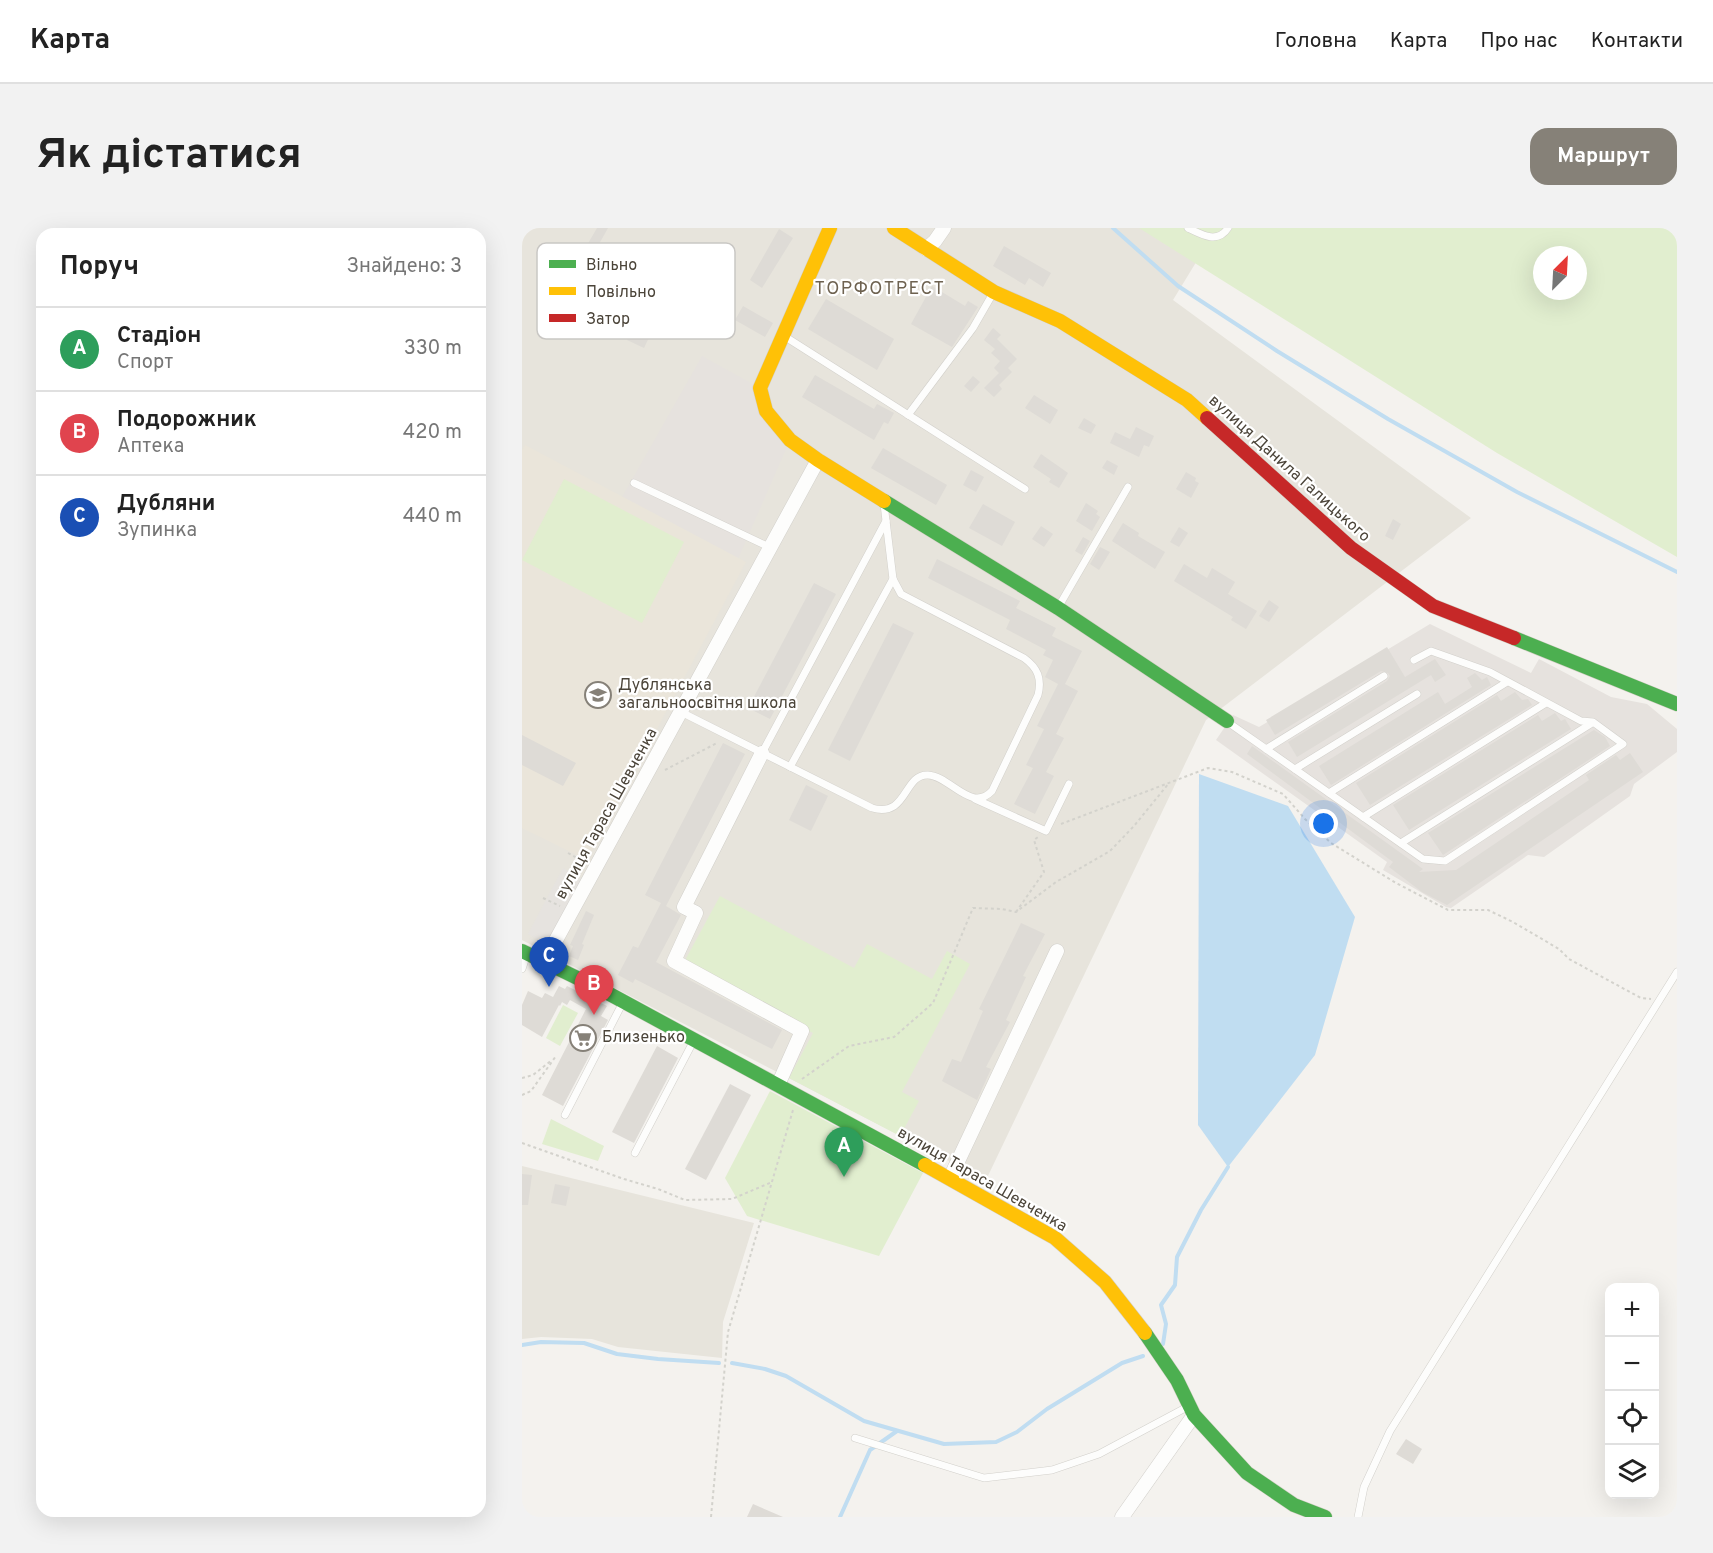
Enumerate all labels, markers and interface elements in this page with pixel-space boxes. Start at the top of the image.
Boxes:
text: Карта [30,23,110,59]
text: Головна [1275,28,1357,55]
text: Карта [1390,28,1447,55]
text: Про нас [1480,28,1558,55]
text: Контакти [1591,28,1683,55]
button: Маршрут [1530,128,1677,185]
text: Як дістатися [36,130,302,183]
legend [537,243,735,339]
north arrow [1533,246,1587,300]
text: Поруч [60,251,139,284]
text: Знайдено: 3 [346,254,462,280]
text: Вільно [586,256,637,276]
district label: ТОРФОТРЕСТ [815,278,946,301]
text: Повільно [586,283,656,303]
text: Затор [586,310,630,330]
text: Стадіон [117,323,201,350]
text: A [72,336,87,362]
text: 330 m [404,336,462,362]
text: Спорт [117,350,173,376]
street label: вулиця Данила Галицького [1204,391,1374,547]
text: Подорожник [117,407,257,434]
text: B [73,420,86,446]
text: 420 m [403,420,462,446]
text: Аптека [117,434,184,460]
text: Дубляни [117,491,215,518]
text: C [73,504,86,530]
text: 440 m [403,504,462,530]
text: Зупинка [117,518,197,544]
place label: Дублянська загальноосвітня школа [618,676,796,714]
school or university icon: Дублянська загальноосвітня школа [583,680,613,710]
street label: вулиця Тараса Шевченка [552,725,662,903]
your location [1309,809,1338,838]
pin: C [530,938,568,987]
pin: B [574,966,614,1015]
supermarket icon: Близенько [568,1023,598,1053]
place label: Близенько [602,1028,685,1048]
street label: вулиця Тараса Шевченка [894,1123,1070,1237]
pin: A [824,1128,864,1177]
map controls [1605,1283,1659,1499]
button: + [1605,1283,1659,1337]
button: − [1605,1337,1659,1391]
button: locate [1605,1391,1659,1445]
button: layers [1605,1445,1659,1499]

